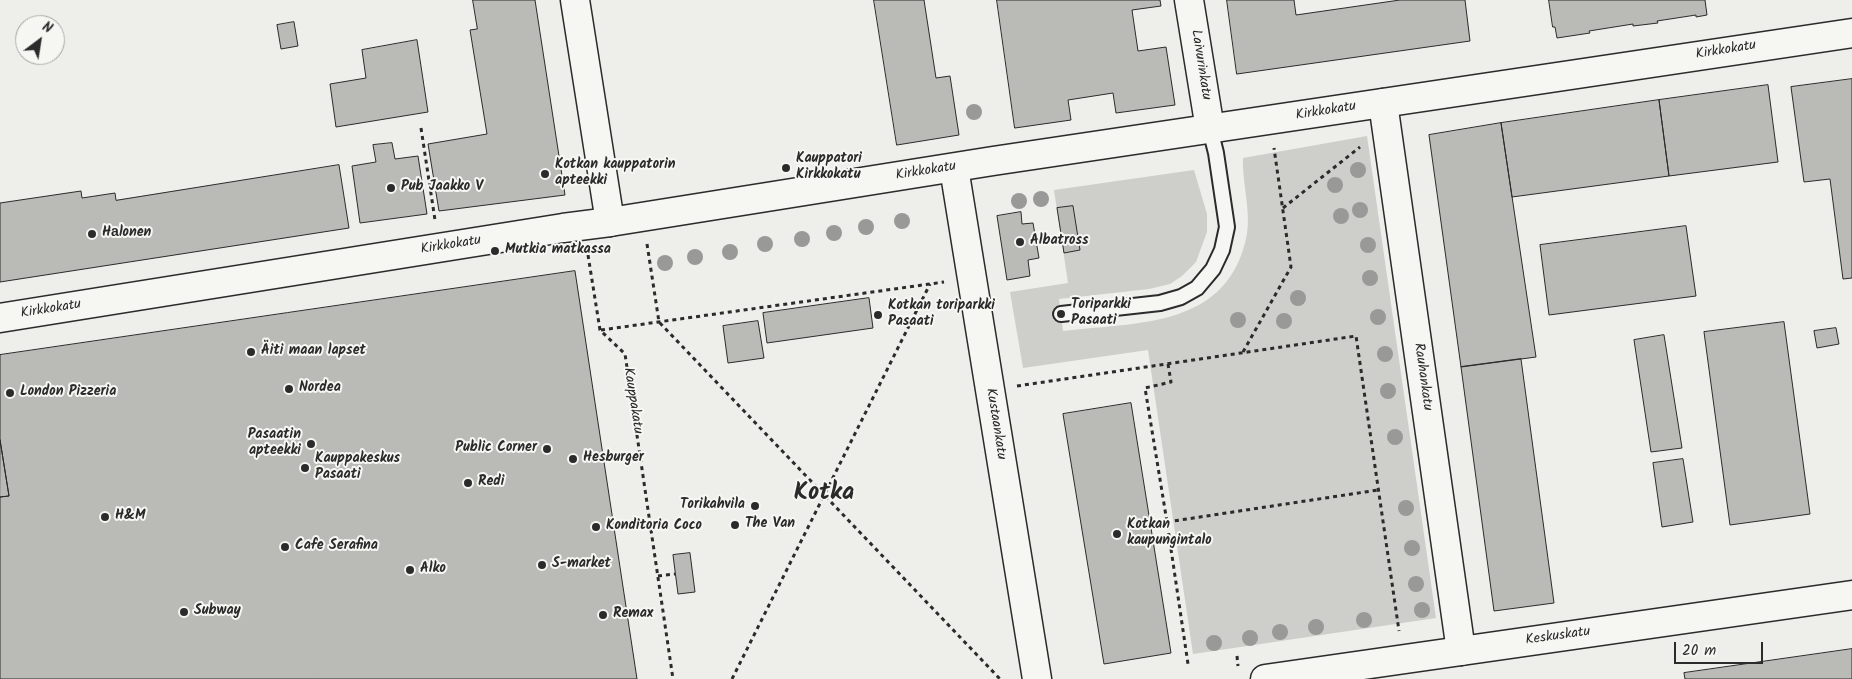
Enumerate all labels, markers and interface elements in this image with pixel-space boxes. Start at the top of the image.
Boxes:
north arrow [15,15,65,65]
text: N [38,16,57,40]
street label: Laivurinkatu [1186,29,1214,101]
street label: Kirkkokatu [1695,38,1757,64]
street label: Kirkkokatu [1295,99,1357,125]
place label: Kauppatori Kirkkokatu [796,152,862,184]
place label: Kotkan kauppatorin apteekki [555,158,676,190]
street label: Kirkkokatu [895,159,957,185]
marker: Kauppatori Kirkkokatu [780,162,792,174]
marker: Kotkan kauppatorin apteekki [539,168,551,180]
place label: Pub Jaakko V [401,180,483,196]
marker: Pub Jaakko V [385,182,397,194]
place label: Hаlonen [102,226,151,242]
marker: Hаlonen [86,228,98,240]
street label: Kirkkokatu [420,233,482,259]
place label: Albatross [1030,234,1088,250]
marker: Albatross [1014,236,1026,248]
place label: Mutkia matkassa [505,243,611,259]
marker: Mutkia matkassa [489,245,501,257]
street label: Kirkkokatu [20,297,82,323]
place label: Toriparkki Pasaati [1071,298,1131,331]
place label: Kotkan toriparkki Pasaati [888,299,995,332]
marker: Toriparkki Pasaati [1055,308,1067,320]
marker: Kotkan toriparkki Pasaati [872,309,884,321]
street label: Rauhankatu [1409,342,1435,412]
place label: Äiti maan lapset [261,344,366,360]
marker: Äiti maan lapset [245,346,257,358]
street label: Kauppakatu [618,367,646,435]
place label: Nordea [299,381,341,397]
marker: Nordea [283,383,295,395]
place label: London Pizzeria [20,385,116,401]
marker: London Pizzeria [4,387,16,399]
street label: Kustaankatu [981,387,1009,461]
place label: Pasaatin apteekki [248,428,301,461]
marker: Pasaatin apteekki [305,438,317,450]
place label: Public Corner [455,441,537,457]
marker: Public Corner [541,443,553,455]
place label: Hesburger [583,451,644,467]
place label: Kauppakeskus Pasaati [315,452,400,484]
marker: Hesburger [567,453,579,465]
marker: Kauppakeskus Pasaati [299,462,311,474]
place label: Redi [478,475,504,491]
marker: Redi [462,477,474,489]
district label: Kotka [794,481,854,509]
place label: Torikahvila [680,498,745,514]
marker: Torikahvila [749,500,761,512]
place label: H&M [115,509,146,525]
marker: H&M [99,511,111,523]
place label: The Van [745,517,795,533]
place label: Kotkan kaupungintalo [1127,518,1212,550]
place label: Konditoria Coco [606,519,702,535]
marker: The Van [729,519,741,531]
marker: Konditoria Coco [590,521,602,533]
marker: Kotkan kaupungintalo [1111,528,1123,540]
place label: Cafe Serafina [295,539,378,555]
marker: Cafe Serafina [279,541,291,553]
place label: S-market [552,557,611,573]
marker: S-market [536,559,548,571]
place label: Alko [420,562,446,578]
marker: Alko [404,564,416,576]
place label: Subway [194,604,241,620]
marker: Subway [178,606,190,618]
place label: Remax [613,607,653,623]
marker: Remax [597,609,609,621]
street label: Keskuskatu [1525,624,1591,650]
scale bar [1677,632,1766,664]
text: 20 m [1682,639,1716,663]

